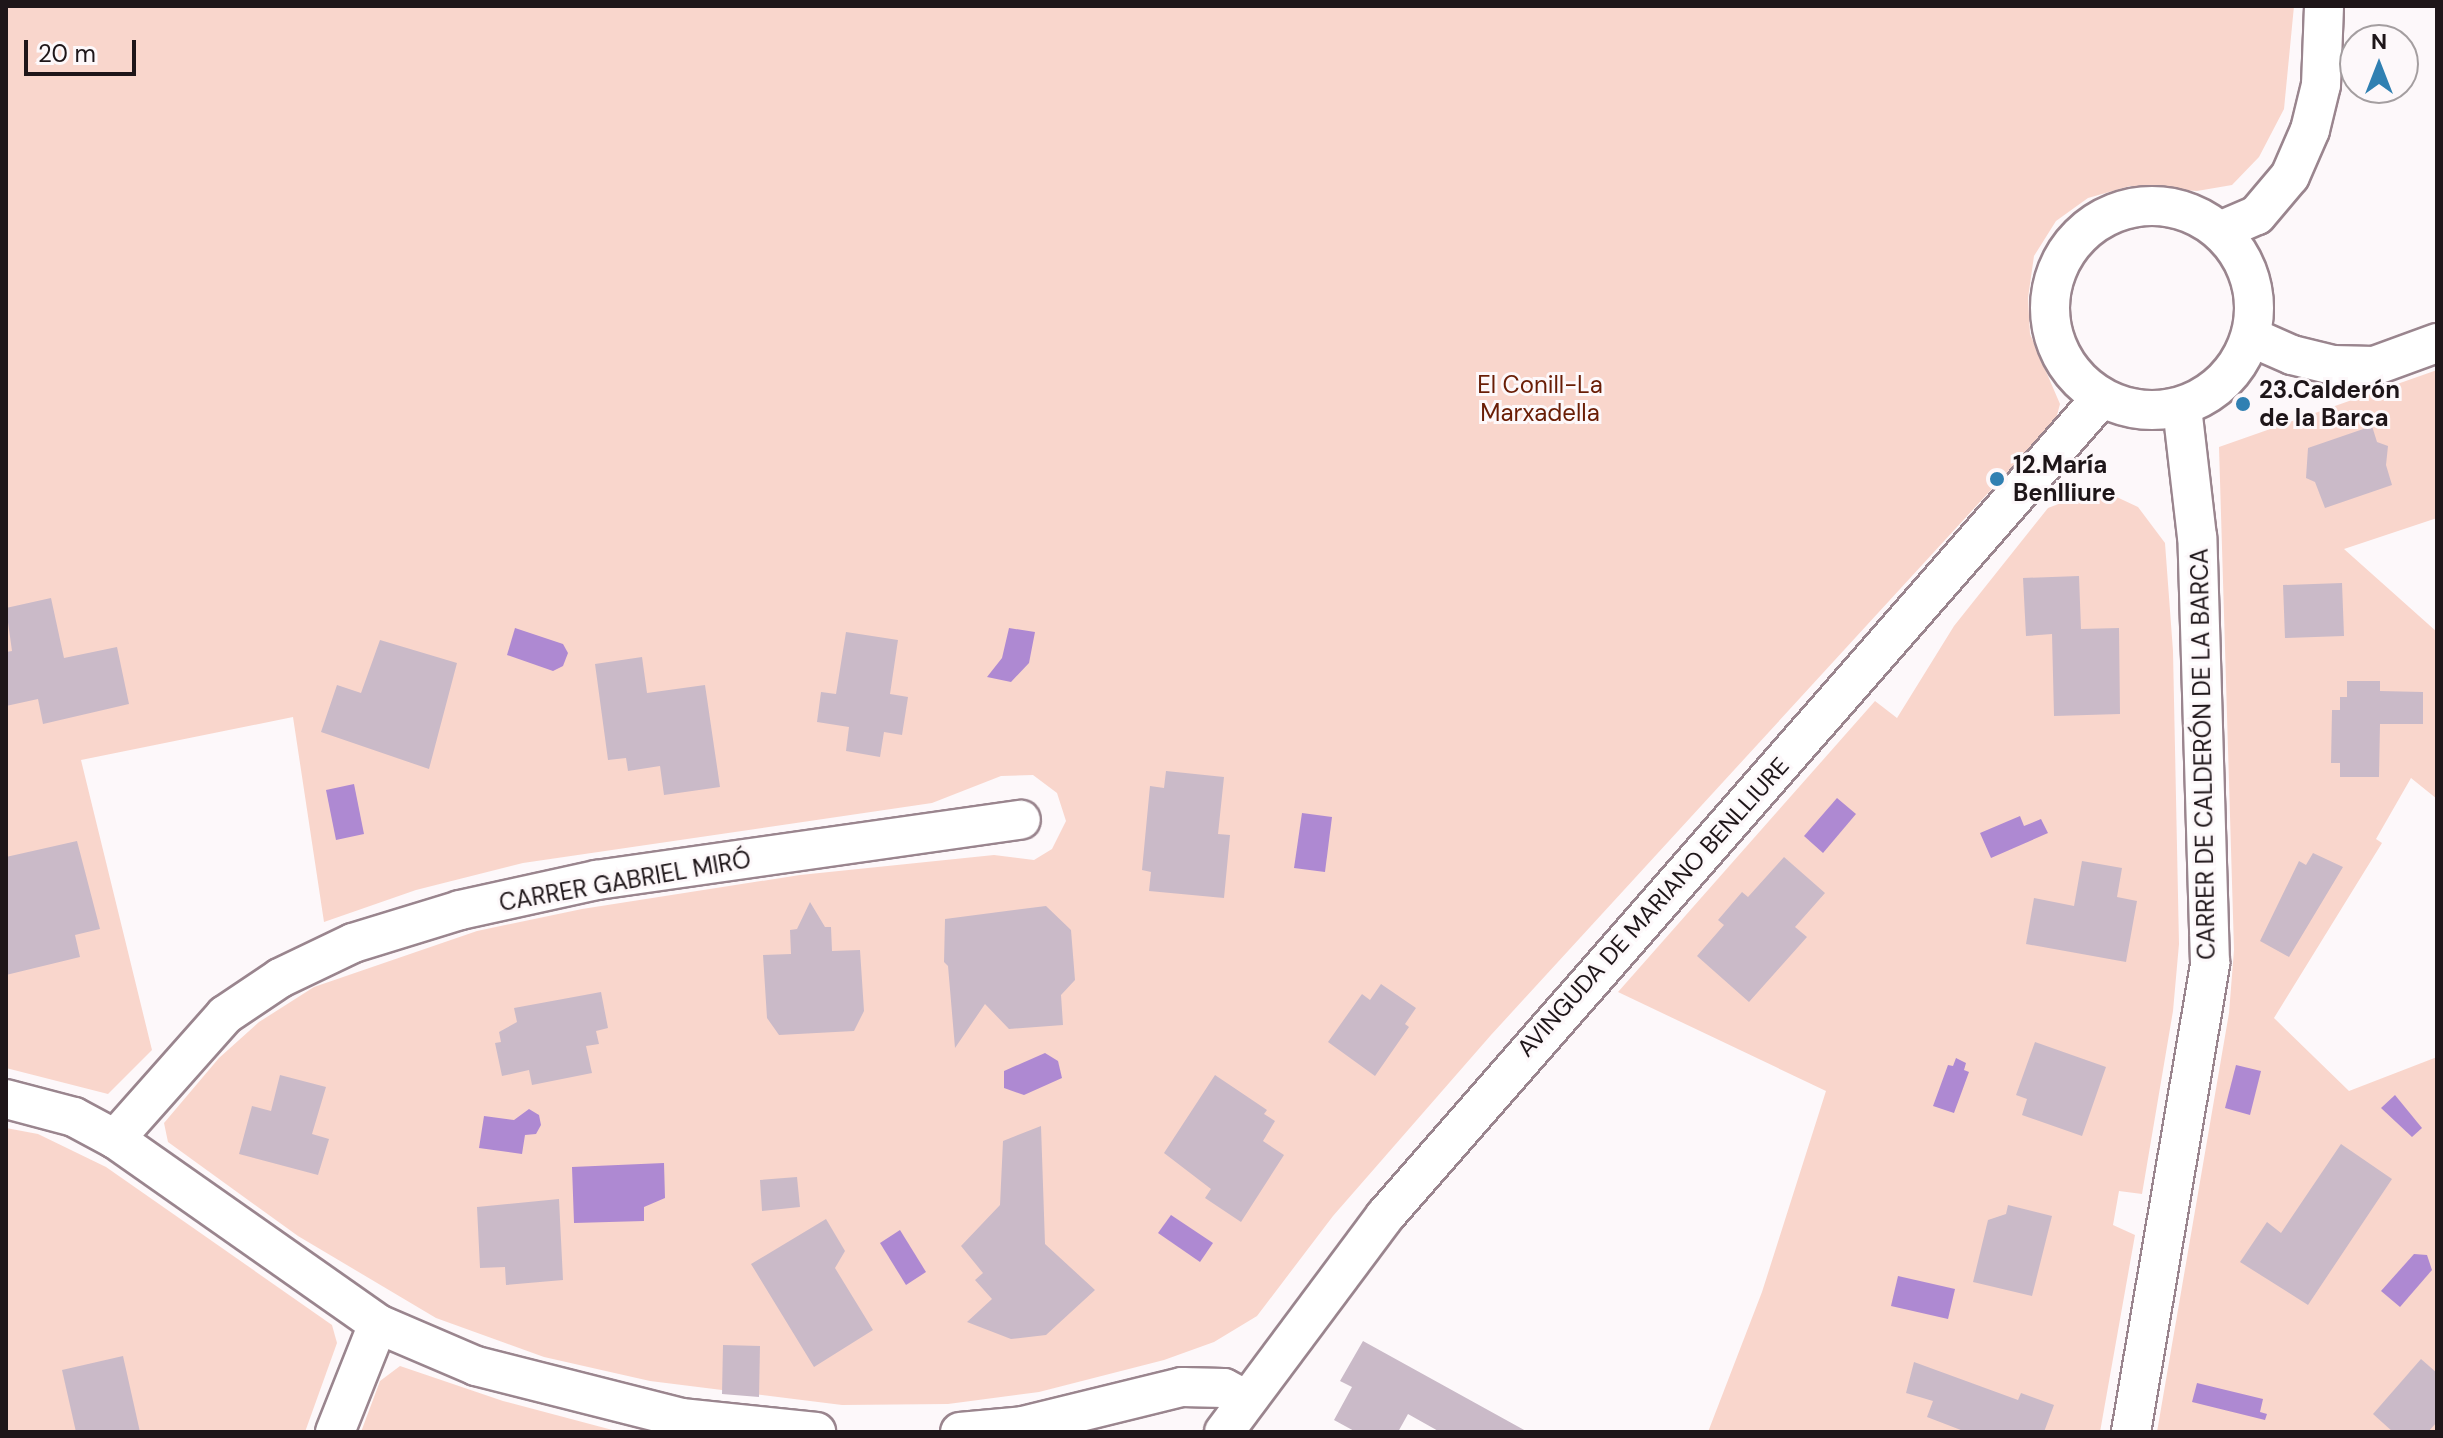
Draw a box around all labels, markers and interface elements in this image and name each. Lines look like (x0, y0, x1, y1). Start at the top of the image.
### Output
scale bar (28, 24, 140, 74)
north arrow (2339, 24, 2419, 104)
text: N (2371, 27, 2387, 56)
text: 20 m (38, 38, 96, 69)
park label: El Conill-La Marxadella (1477, 371, 1603, 427)
place label: 23.Calderón de la Barca (2259, 376, 2400, 432)
marker: 23.Calderón de la Barca (2234, 395, 2252, 413)
place label: 12.María Benlliure (2013, 451, 2116, 507)
marker: 12.María Benlliure (1988, 470, 2006, 488)
street label: CARRER DE CALDERÓN DE LA BARCA (2185, 548, 2221, 960)
street label: AVINGUDA DE MARIANO BENLLIURE (1511, 752, 1795, 1062)
street label: CARRER GABRIEL MIRÓ (497, 845, 753, 917)

